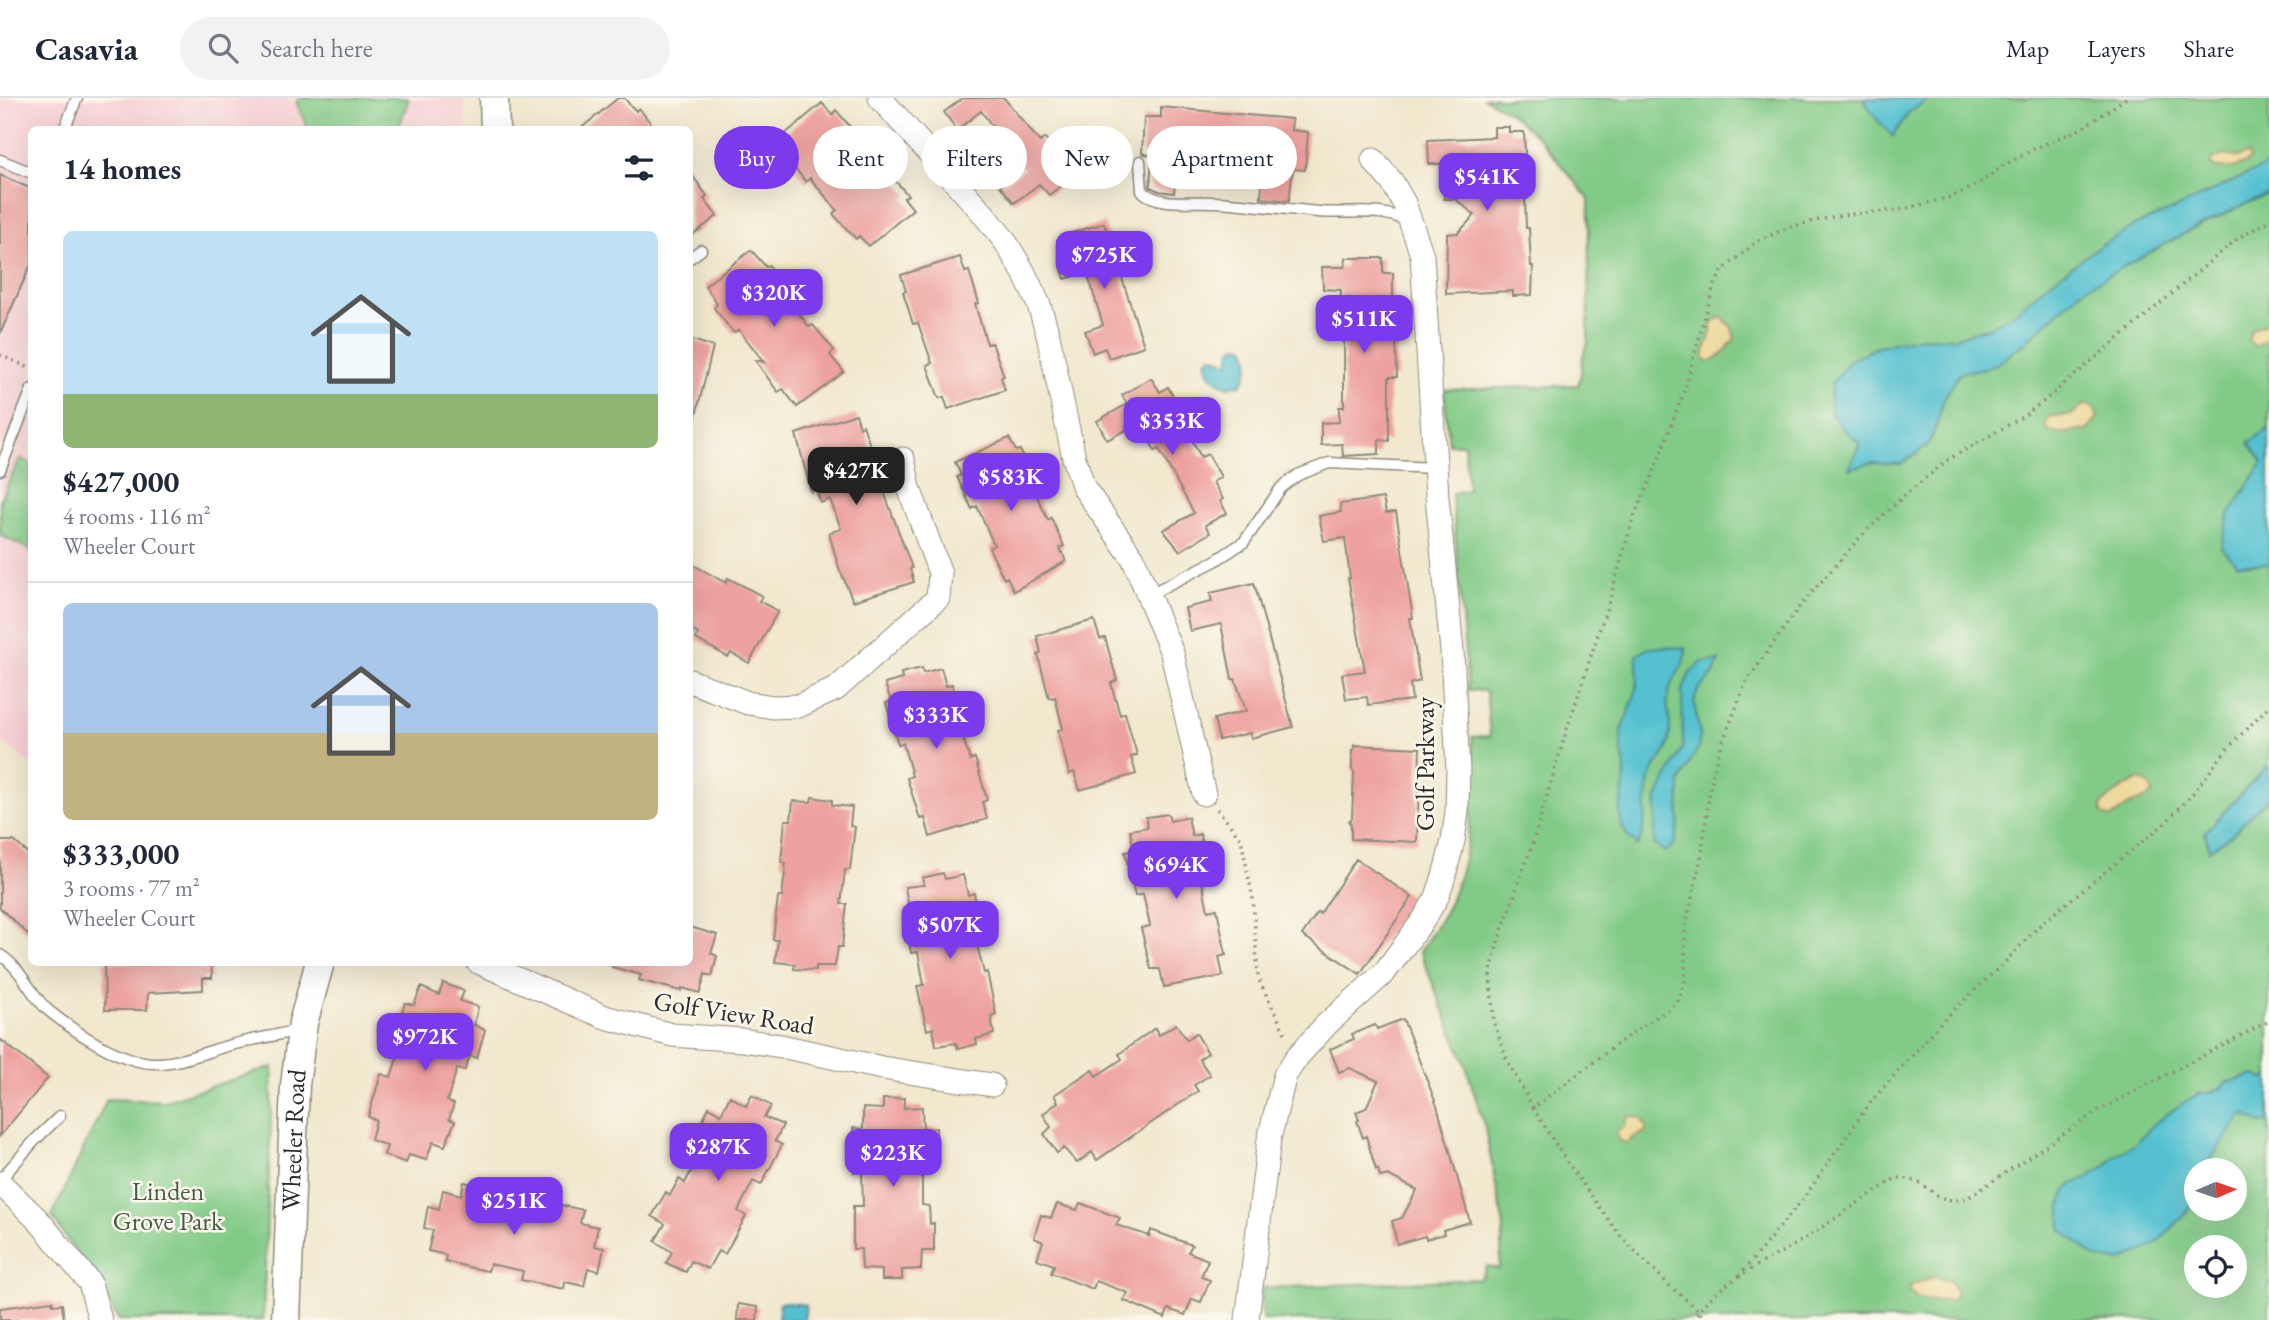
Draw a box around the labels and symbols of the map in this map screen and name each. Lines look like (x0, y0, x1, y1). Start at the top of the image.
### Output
pin: $541K (1438, 153, 1536, 213)
pin: $725K (1055, 232, 1153, 291)
pin: $320K (725, 270, 823, 329)
pin: $511K (1315, 296, 1413, 355)
pin: $353K (1123, 398, 1221, 457)
pin: $427K (807, 448, 905, 507)
pin: $583K (962, 454, 1060, 513)
pin: $333K (887, 692, 985, 751)
street label: Golf Parkway (1408, 696, 1442, 831)
pin: $694K (1127, 842, 1225, 901)
pin: $507K (901, 902, 999, 961)
street label: Golf View Road (651, 984, 818, 1043)
pin: $972K (376, 1014, 474, 1073)
street label: Wheeler Road (273, 1066, 314, 1212)
pin: $287K (669, 1124, 767, 1183)
pin: $223K (844, 1130, 942, 1189)
north arrow (2184, 1158, 2247, 1222)
park label: Linden Grove Park (113, 1174, 224, 1238)
pin: $251K (465, 1178, 563, 1237)

